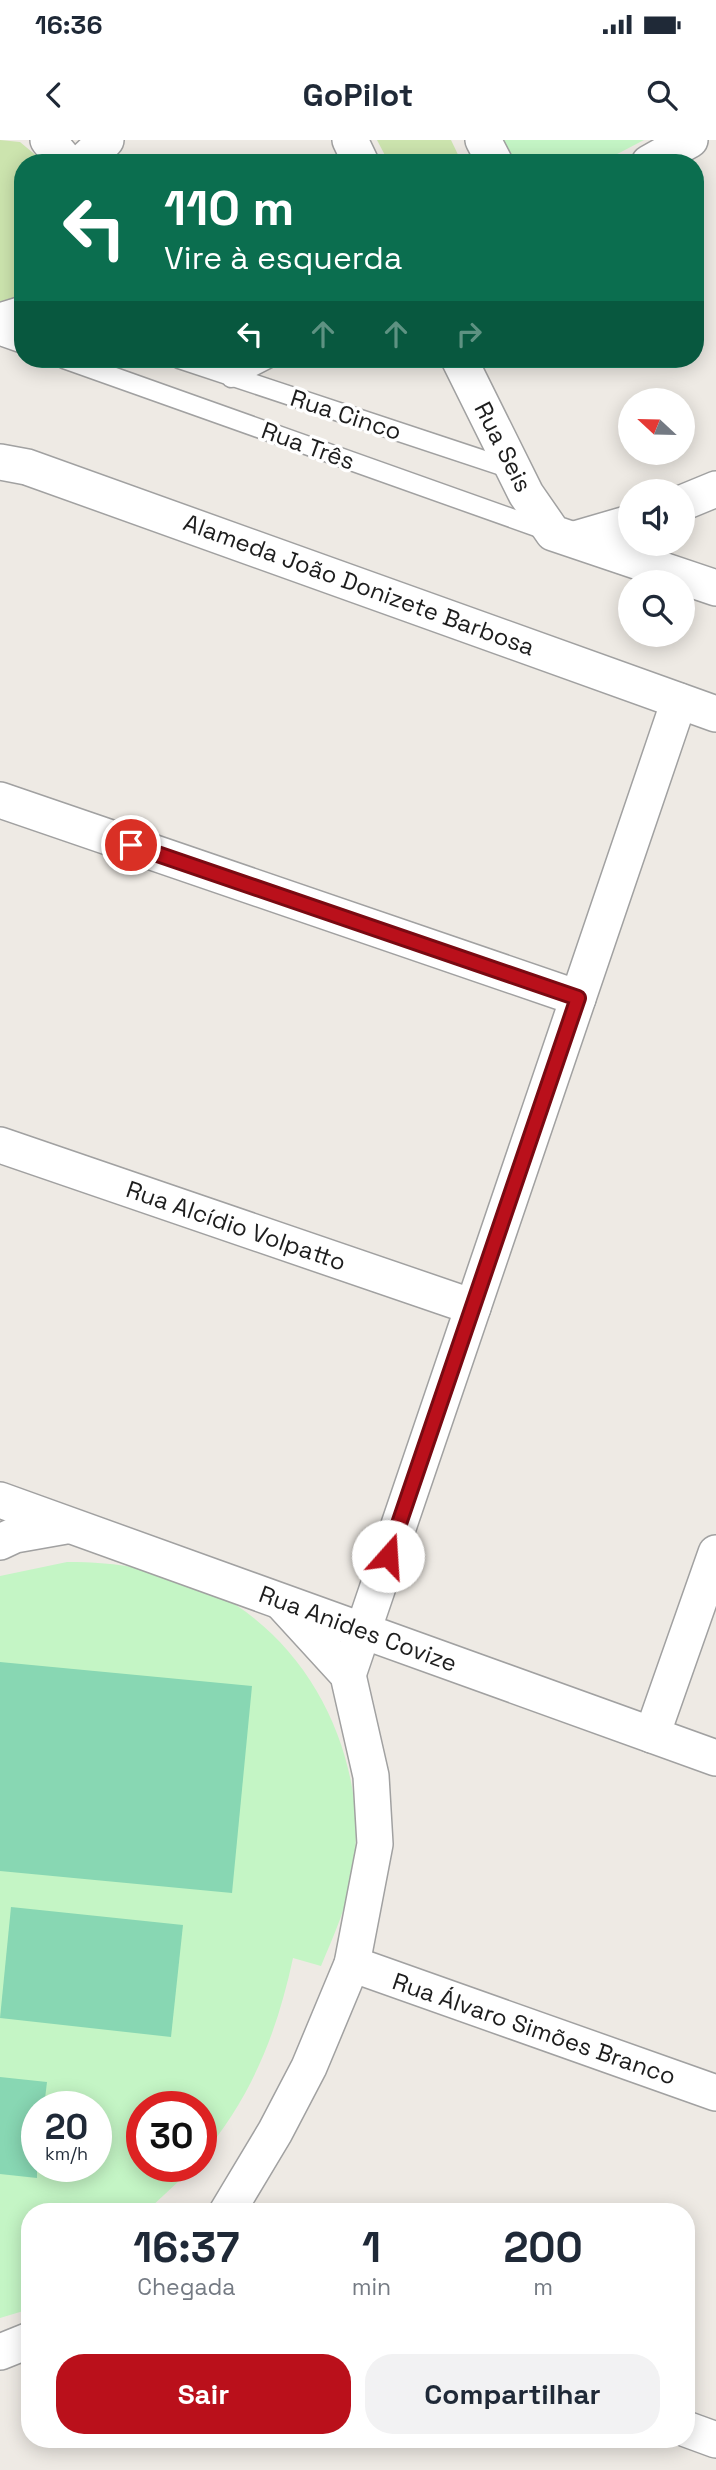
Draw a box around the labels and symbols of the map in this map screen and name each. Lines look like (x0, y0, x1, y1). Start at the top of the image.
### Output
street label: Rua Cinco (287, 382, 406, 447)
north arrow (618, 388, 695, 466)
street label: Rua Seis (468, 396, 539, 497)
street label: Rua Três (257, 414, 359, 477)
street label: Alameda João Donizete Barbosa (179, 506, 539, 663)
pin (101, 815, 161, 875)
street label: Rua Alcídio Volpatto (122, 1173, 350, 1278)
position arrow (351, 1519, 425, 1593)
street label: Rua Anides Covize (255, 1578, 461, 1679)
street label: Rua Álvaro Simões Branco (388, 1965, 680, 2092)
speed limit sign: 30 (126, 2091, 217, 2182)

